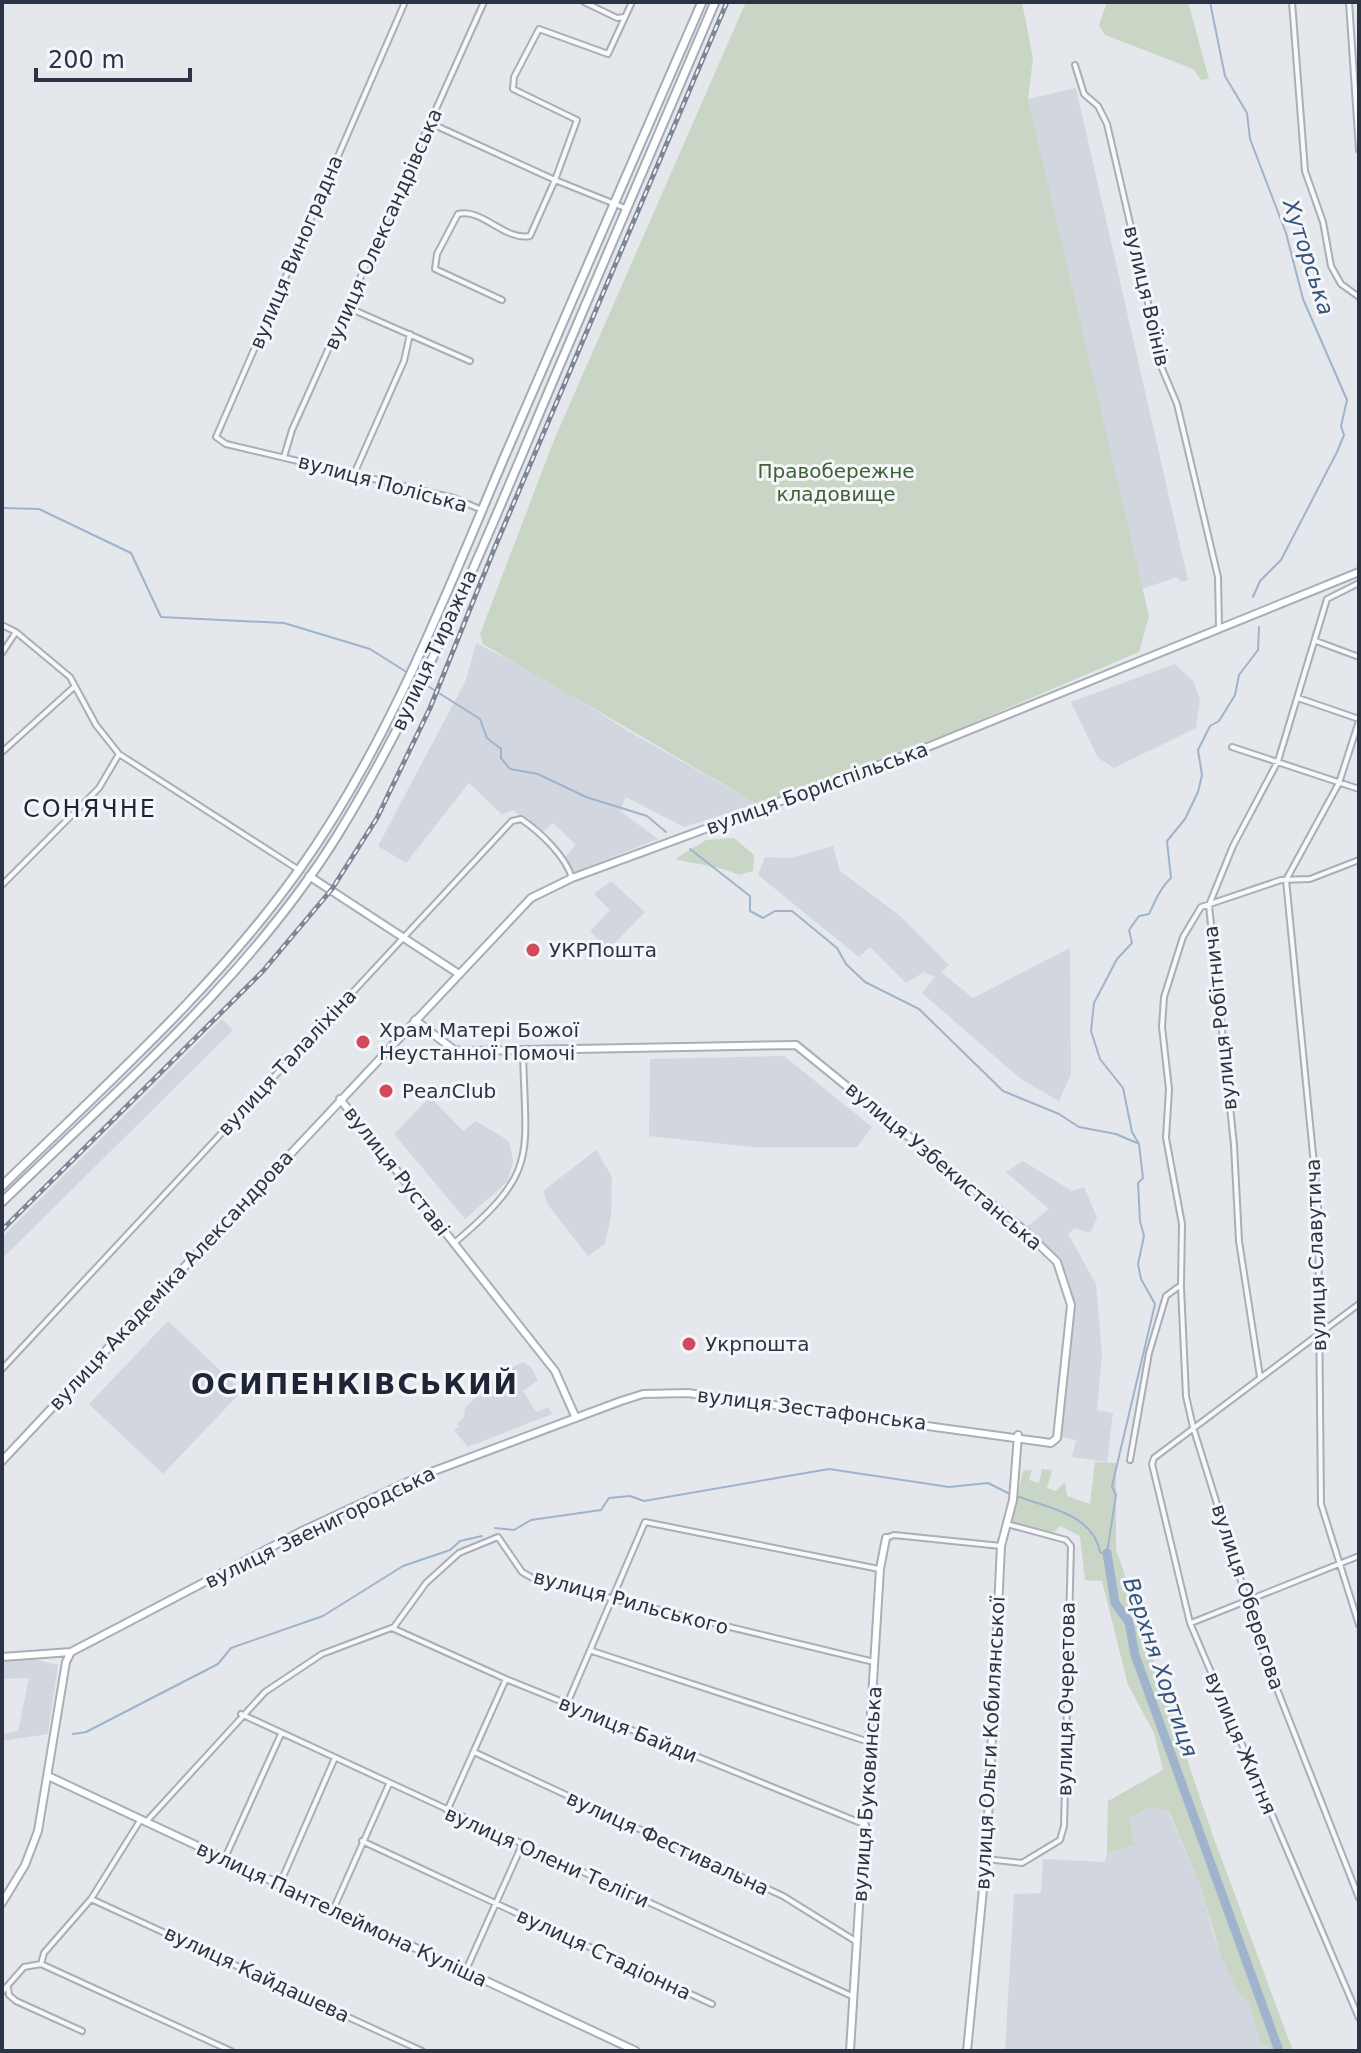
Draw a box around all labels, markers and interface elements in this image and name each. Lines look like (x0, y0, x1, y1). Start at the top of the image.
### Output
scale bar (36, 32, 190, 82)
text: 200 m (48, 46, 125, 74)
street label: вулиця Олександрівська (319, 105, 447, 353)
street label: вулиця Виноградна (244, 152, 348, 352)
water label: Хуторська (1278, 195, 1339, 318)
street label: вулиця Воїнів (1119, 223, 1175, 369)
street label: вулиця Поліська (296, 449, 470, 517)
park label: Правобережне кладовище (757, 459, 915, 506)
street label: вулиця Тиражна (386, 566, 482, 734)
street label: вулиця Бориспільська (703, 737, 931, 839)
district label: СОНЯЧНЕ (23, 795, 157, 823)
street label: вулиця Робітнича (1198, 925, 1242, 1111)
place label: УКРПошта (549, 938, 657, 962)
marker: УКРПошта (524, 941, 542, 959)
street label: вулиця Талаліхіна (213, 984, 361, 1140)
place label: Храм Матері Божої Неустанної Помочі (379, 1018, 579, 1065)
marker: Храм Матері Божої Неустанної Помочі (354, 1033, 372, 1051)
street label: вулиця Узбекистанська (841, 1077, 1047, 1255)
place label: РеалClub (402, 1079, 496, 1103)
marker: РеалClub (377, 1082, 395, 1100)
street label: вулиця Руставі (339, 1102, 455, 1240)
street label: вулиця Академіка Александрова (44, 1145, 298, 1415)
street label: вулиця Славутича (1301, 1158, 1331, 1352)
place label: Укрпошта (705, 1332, 809, 1356)
marker: Укрпошта (680, 1335, 698, 1353)
district label: ОСИПЕНКІВСЬКИЙ (191, 1367, 519, 1401)
street label: вулиця Зестафонська (696, 1383, 928, 1435)
street label: вулиця Звенигородська (201, 1461, 439, 1593)
street label: вулиця Оберегова (1207, 1501, 1289, 1693)
street label: вулиця Рильського (531, 1564, 731, 1640)
water label: Верхня Хортиця (1118, 1574, 1203, 1760)
street label: вулиця Ольги Кобилянської (970, 1595, 1010, 1890)
street label: вулиця Очеретова (1052, 1602, 1080, 1796)
street label: вулиця Житня (1200, 1668, 1282, 1818)
street label: вулиця Буковинська (847, 1685, 887, 1903)
street label: вулиця Байди (555, 1690, 701, 1768)
street label: вулиця Фестивальна (563, 1786, 773, 1900)
street label: вулиця Олени Теліги (441, 1801, 653, 1913)
street label: вулиця Пантелеймона Куліша (193, 1836, 491, 1992)
street label: вулиця Стадіонна (513, 1903, 695, 2005)
street label: вулиця Кайдашева (161, 1921, 353, 2027)

